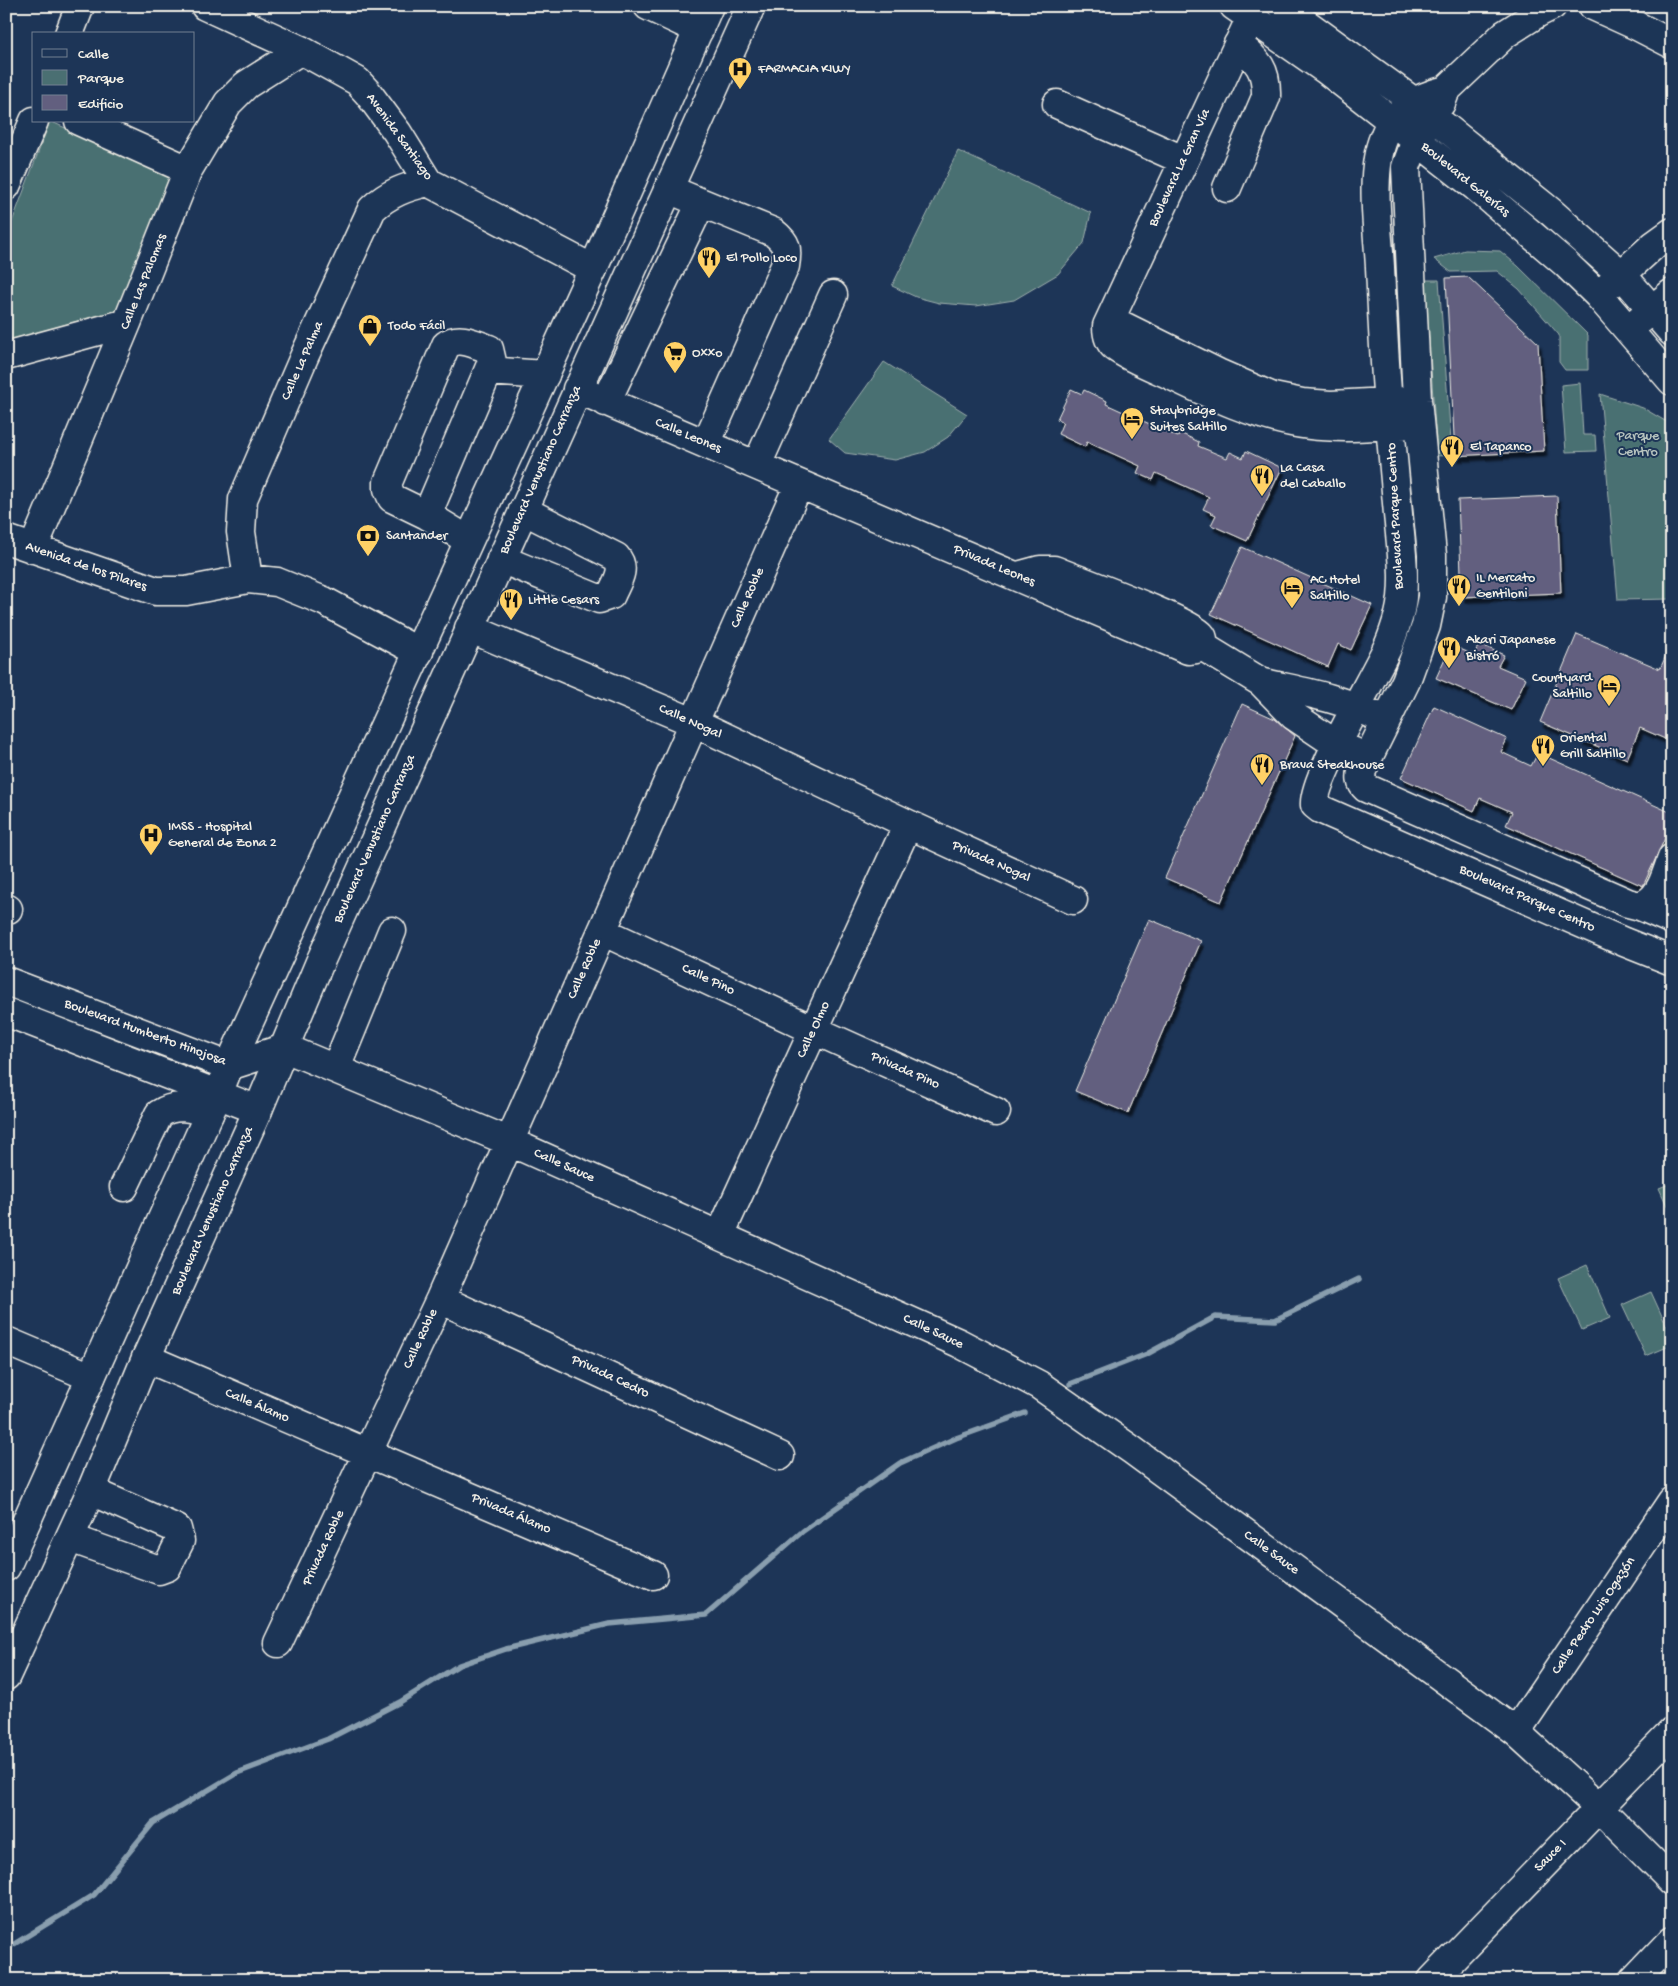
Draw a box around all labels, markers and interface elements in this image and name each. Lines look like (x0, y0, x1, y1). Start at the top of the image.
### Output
legend (32, 32, 195, 122)
text: Calle (78, 46, 109, 64)
hospital icon: FARMACIA KIWY (727, 56, 753, 90)
place label: FARMACIA KIWY (757, 61, 851, 78)
text: Parque (77, 70, 124, 88)
street label: Avenida Santiago (362, 90, 436, 184)
text: Edificio (78, 96, 124, 114)
street label: Boulevard La Gran Vía (1145, 105, 1215, 231)
street label: Boulevard Galerías (1416, 138, 1514, 222)
street label: Calle Las Palomas (117, 231, 171, 333)
restaurant icon: El Pollo Loco (696, 245, 722, 279)
place label: El Pollo Loco (726, 250, 797, 267)
shop icon: Todo Fácil (357, 313, 383, 347)
street label: Calle La Palma (278, 318, 328, 403)
place label: Todo Fácil (387, 318, 445, 335)
supermarket icon: Oxxo (662, 340, 688, 374)
place label: Oxxo (692, 345, 722, 362)
street label: Boulevard Venustiano Carranza (496, 382, 586, 558)
place label: Staybridge Suites Saltillo (1150, 403, 1227, 436)
hotel icon: Staybridge Suites Saltillo (1119, 406, 1145, 440)
street label: Calle Leones (652, 414, 725, 458)
park label: Parque Centro (1616, 428, 1660, 461)
restaurant icon: El Tapanco (1439, 434, 1465, 468)
place label: El Tapanco (1470, 439, 1532, 456)
street label: Boulevard Parque Centro (1384, 442, 1408, 591)
place label: La Casa del Caballo (1280, 460, 1346, 493)
restaurant icon: La Casa del Caballo (1249, 463, 1275, 497)
bank icon: Santander (355, 523, 381, 557)
place label: Santander (386, 528, 448, 545)
street label: Avenida de los Pilares (23, 538, 150, 596)
street label: Privada Leones (949, 541, 1038, 591)
street label: Calle Roble (727, 564, 769, 631)
place label: IL Mercato Gentiloni (1476, 570, 1535, 603)
place label: AC Hotel Saltillo (1310, 572, 1360, 605)
restaurant icon: IL Mercato Gentiloni (1446, 573, 1472, 607)
hotel icon: AC Hotel Saltillo (1279, 575, 1305, 609)
restaurant icon: Little Cesars (498, 587, 524, 621)
place label: Little Cesars (528, 592, 600, 609)
place label: Akari Japanese Bistró (1465, 632, 1556, 665)
restaurant icon: Akari Japanese Bistró (1436, 635, 1462, 669)
place label: Courtyard Saltillo (1532, 670, 1594, 703)
hotel icon: Courtyard Saltillo (1596, 673, 1622, 707)
street label: Calle Nogal (656, 701, 724, 743)
place label: Oriental Grill Saltillo (1560, 730, 1626, 763)
restaurant icon: Oriental Grill Saltillo (1530, 733, 1556, 767)
street label: Boulevard Venustiano Carranza (330, 751, 420, 927)
restaurant icon: Brava Steakhouse (1249, 752, 1275, 786)
place label: Brava Steakhouse (1279, 757, 1385, 774)
place label: IMSS - Hospital General de Zona 2 (168, 819, 277, 852)
hospital icon: IMSS - Hospital General de Zona 2 (138, 822, 164, 856)
street label: Privada Nogal (948, 837, 1033, 887)
street label: Boulevard Parque Centro (1455, 861, 1598, 937)
street label: Calle Roble (564, 935, 606, 1002)
street label: Calle Pino (679, 960, 737, 1000)
street label: Boulevard Humberto Hinojosa (61, 995, 230, 1071)
street label: Calle Olmo (793, 999, 835, 1061)
street label: Privada Pino (867, 1048, 942, 1094)
street label: Boulevard Venustiano Carranza (168, 1123, 258, 1299)
street label: Calle Sauce (531, 1145, 598, 1187)
street label: Calle Roble (400, 1306, 443, 1372)
street label: Calle Sauce (900, 1311, 967, 1354)
street label: Privada Cedro (567, 1351, 652, 1402)
street label: Calle Álamo (222, 1385, 292, 1427)
street label: Privada Álamo (468, 1489, 554, 1538)
street label: Privada Roble (299, 1507, 349, 1589)
street label: Calle Sauce (1240, 1527, 1303, 1579)
street label: Calle Pedro Luis Ogazón (1548, 1554, 1640, 1678)
street label: Sauce I (1531, 1836, 1571, 1876)

